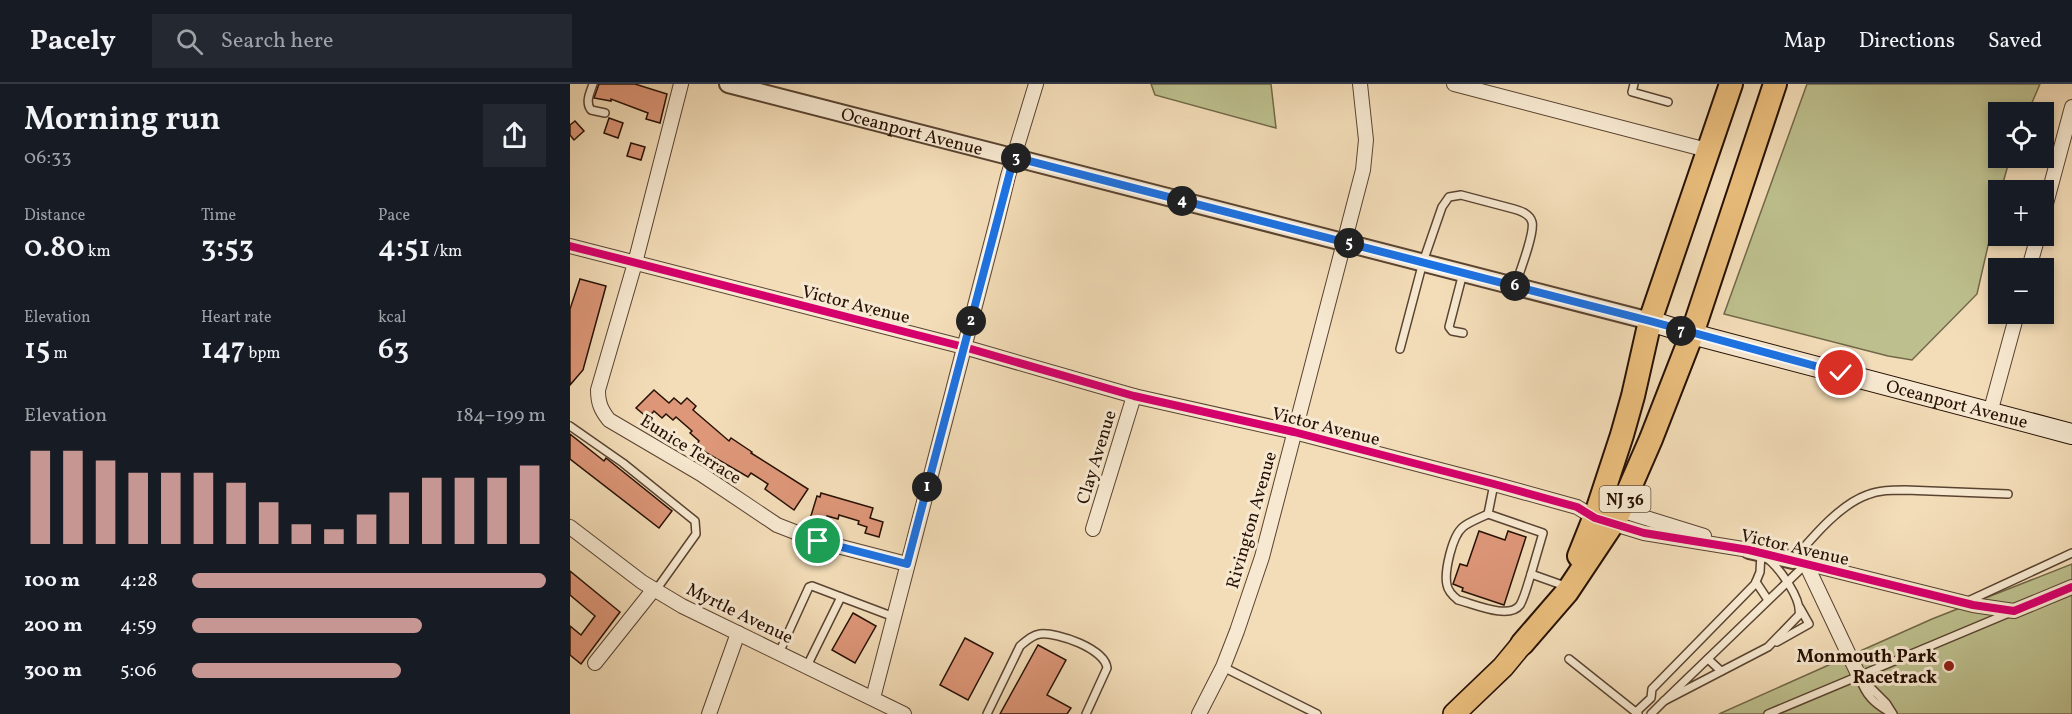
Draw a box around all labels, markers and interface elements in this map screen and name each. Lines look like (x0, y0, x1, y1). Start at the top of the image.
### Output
search box (152, 14, 572, 68)
text: Pacely (30, 22, 116, 61)
icon: search (173, 25, 206, 58)
text: Search here (221, 26, 334, 57)
text: Map (1784, 27, 1826, 56)
text: Directions (1859, 27, 1955, 56)
text: Saved (1988, 27, 2042, 56)
text: Morning run (24, 98, 221, 144)
street label: Oceanport Avenue (838, 102, 985, 163)
map controls (1988, 102, 2054, 324)
button: locate (1988, 102, 2054, 168)
button: share (483, 104, 546, 167)
pin: 3 (1001, 143, 1031, 173)
text: 06:33 (24, 144, 72, 172)
text: 3 (1012, 147, 1020, 169)
button: + (1988, 180, 2054, 246)
pin: 4 (1167, 186, 1197, 216)
text: 4 (1177, 190, 1187, 212)
text: Distance (24, 205, 85, 227)
text: Time (201, 205, 236, 227)
text: Pace (378, 205, 410, 227)
text: 0.80 (24, 227, 84, 269)
text: 3:53 (201, 227, 254, 269)
text: 4:51 (378, 227, 430, 269)
pin: 5 (1334, 228, 1364, 258)
text: 5 (1345, 232, 1353, 254)
text: km (84, 241, 111, 263)
text: /km (430, 241, 462, 263)
button: − (1988, 258, 2054, 324)
pin: 6 (1500, 271, 1530, 301)
text: 6 (1511, 275, 1519, 297)
street label: Victor Avenue (799, 280, 912, 331)
pin: 2 (956, 306, 986, 336)
text: Elevation (24, 307, 91, 329)
text: Heart rate (201, 307, 272, 329)
text: kcal (378, 307, 406, 329)
text: 2 (967, 310, 975, 332)
pin: 7 (1666, 316, 1696, 346)
text: 7 (1677, 320, 1685, 342)
text: 15 (24, 329, 50, 371)
text: 147 (201, 329, 245, 371)
text: 63 (378, 329, 409, 371)
text: m (50, 343, 68, 365)
text: bpm (245, 343, 281, 365)
pin (1815, 347, 1866, 398)
icon: check (1824, 356, 1857, 389)
street label: Oceanport Avenue (1883, 375, 2030, 436)
text: Elevation (24, 402, 107, 430)
text: 184–199 m (456, 402, 546, 430)
street label: Victor Avenue (1269, 402, 1382, 453)
street label: Clay Avenue (1071, 407, 1124, 508)
street label: Eunice Terrace (635, 409, 746, 491)
street label: Rivington Avenue (1221, 449, 1284, 592)
pin: 1 (912, 472, 942, 502)
text: 1 (924, 476, 930, 498)
road number: NJ 36 (1600, 486, 1650, 512)
pin (792, 515, 843, 566)
icon: arrive (801, 524, 834, 557)
street label: Victor Avenue (1738, 524, 1851, 573)
text: 100 m (24, 567, 80, 595)
text: 4:28 (120, 567, 158, 595)
street label: Myrtle Avenue (682, 578, 797, 651)
text: 200 m (24, 612, 82, 640)
text: 4:59 (120, 612, 156, 640)
place label: Monmouth Park Racetrack (1797, 645, 1937, 691)
text: 300 m (24, 657, 82, 685)
text: 5:06 (120, 657, 157, 685)
marker: Monmouth Park Racetrack (1942, 659, 1956, 673)

